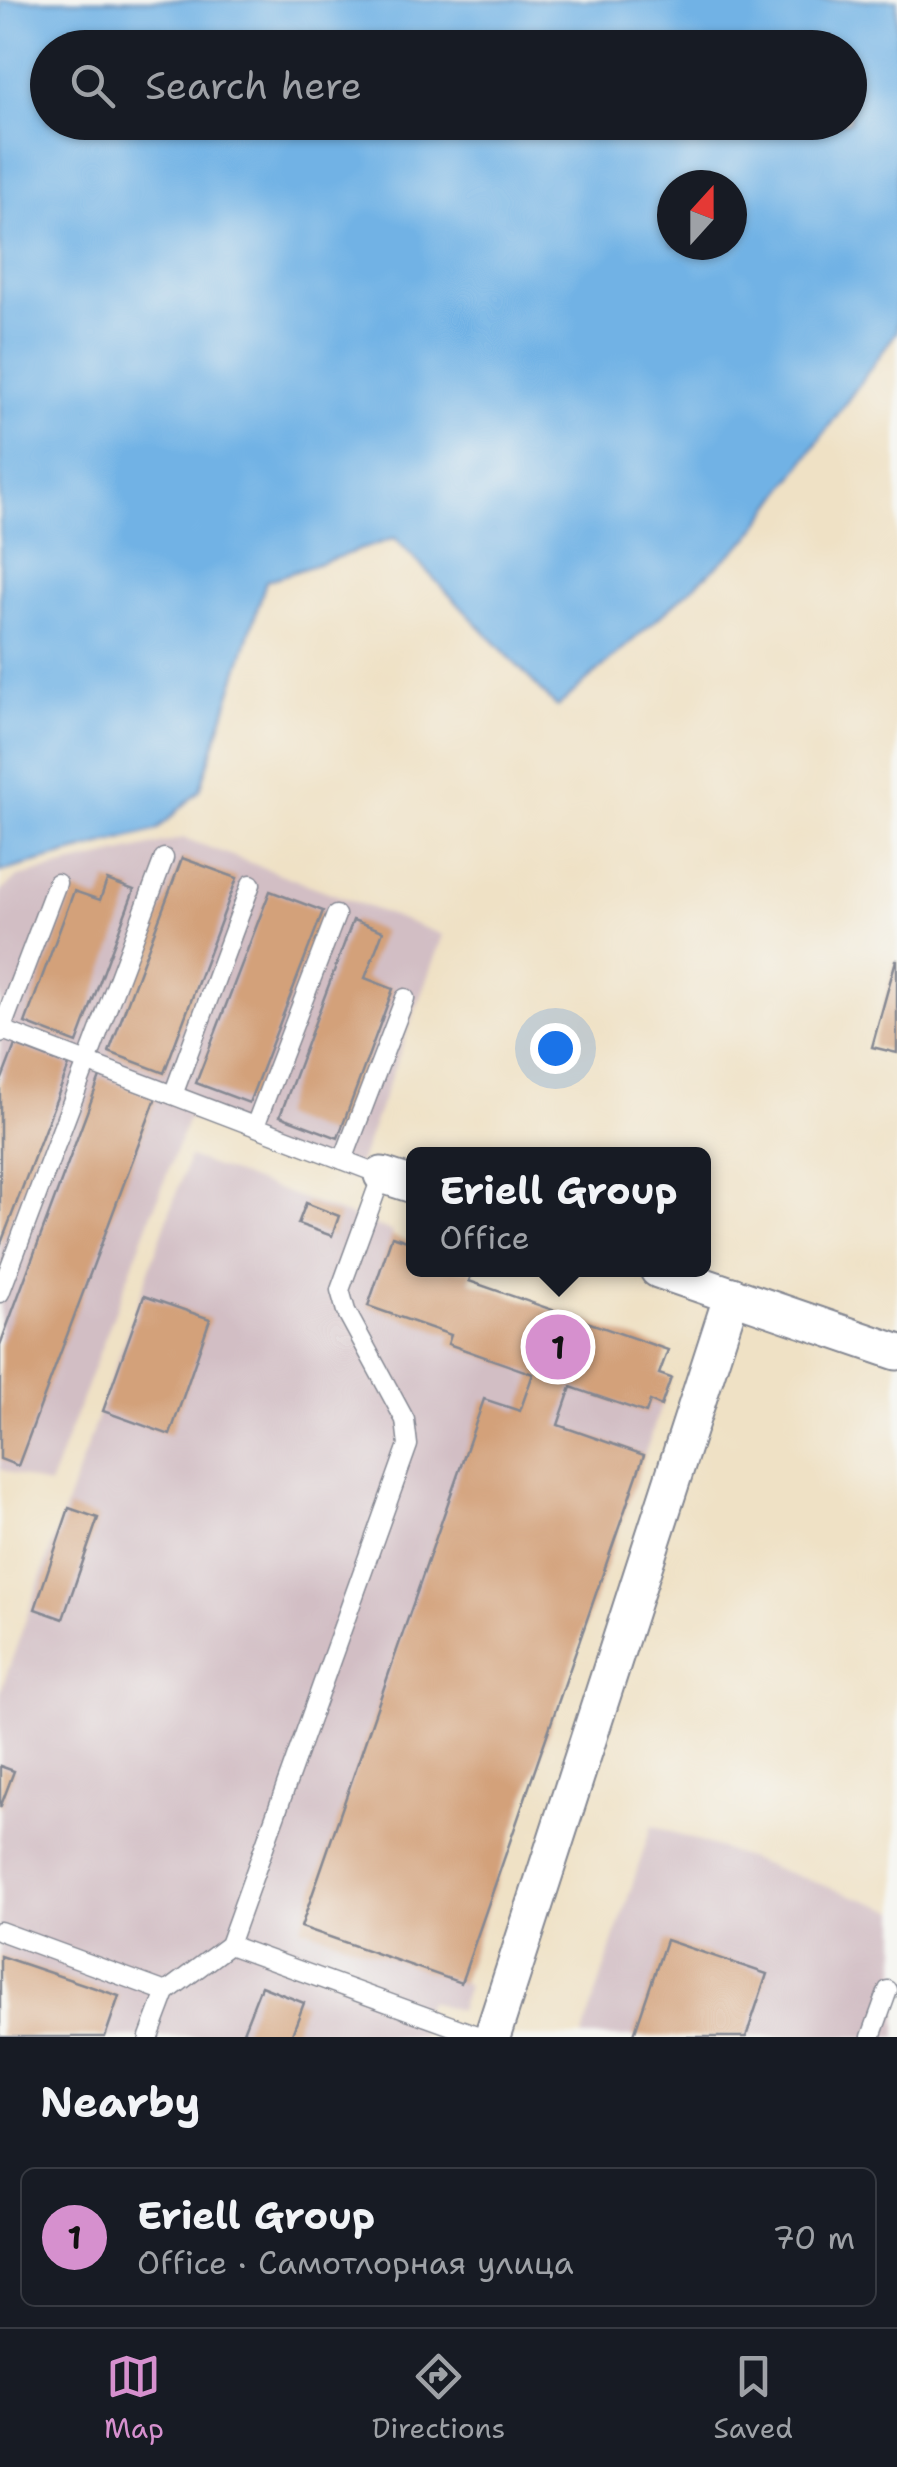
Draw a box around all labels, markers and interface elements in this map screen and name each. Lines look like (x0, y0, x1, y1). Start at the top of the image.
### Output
search box (30, 30, 867, 140)
icon: search (65, 58, 120, 113)
text: Search here (145, 60, 362, 111)
north arrow (657, 170, 747, 260)
your location (530, 1023, 581, 1074)
popup (406, 1147, 711, 1277)
text: Eriell Group (439, 1165, 678, 1216)
text: Office (439, 1216, 530, 1259)
pin: 1 (526, 1310, 590, 1384)
text: Nearby (40, 2074, 200, 2130)
text: Eriell Group (137, 2190, 375, 2241)
text: 1 (67, 2216, 82, 2259)
text: 70 m (772, 2216, 855, 2259)
text: Office · Самотлорная улица (137, 2241, 574, 2284)
tab: Map (104, 2349, 164, 2447)
tab: Directions (372, 2349, 505, 2447)
tab: Saved (713, 2349, 793, 2447)

